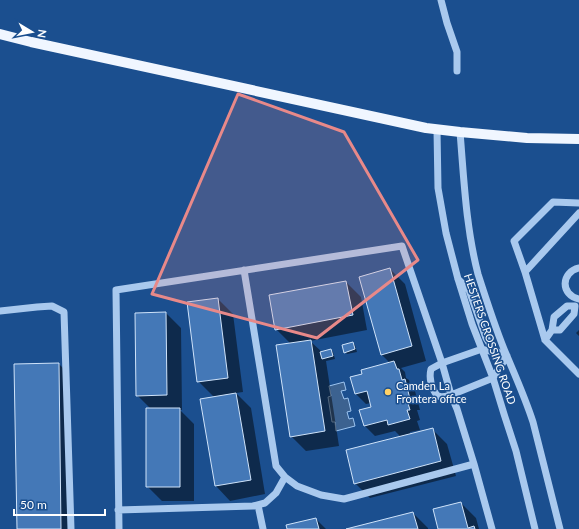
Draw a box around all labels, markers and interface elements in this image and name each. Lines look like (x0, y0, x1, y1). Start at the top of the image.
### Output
north arrow (12, 12, 52, 52)
text: N (35, 29, 49, 39)
street label: HESTERS CROSSING ROAD (462, 272, 519, 406)
place label: Camden La Frontera office (396, 379, 467, 405)
marker: Camden La Frontera office (383, 387, 393, 397)
scale bar (14, 491, 105, 517)
text: 50 m (20, 497, 47, 512)

